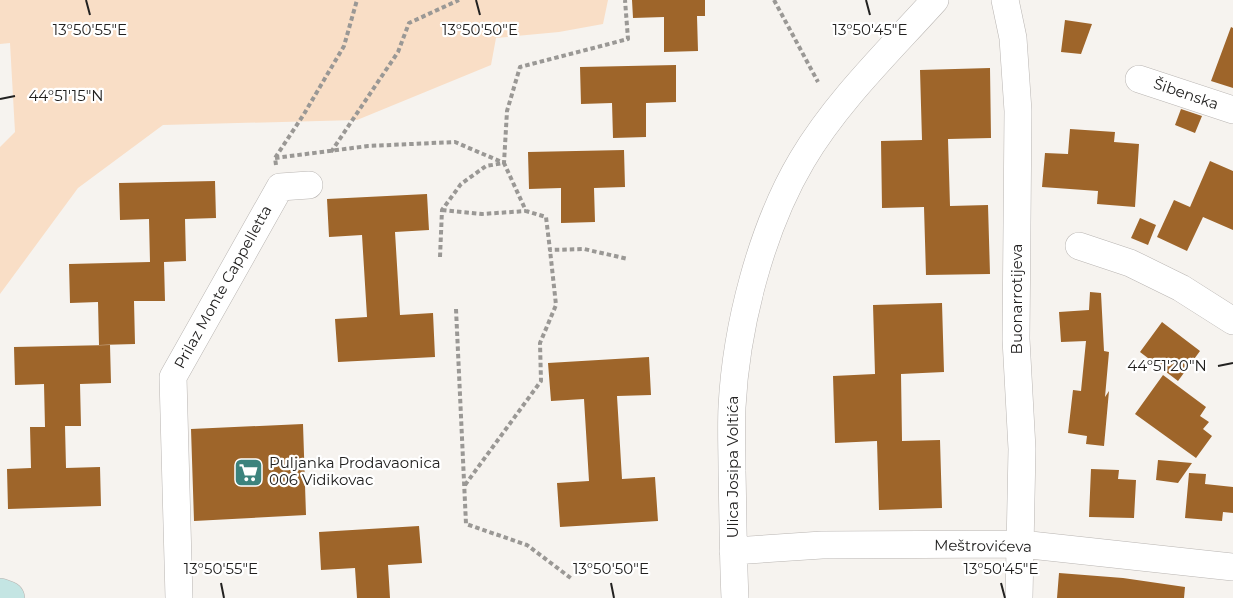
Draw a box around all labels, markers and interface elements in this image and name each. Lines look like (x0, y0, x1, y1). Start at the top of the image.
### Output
text: 13°50'55"E (53, 20, 127, 39)
text: 13°50'50"E (442, 20, 518, 39)
text: 13°50'45"E (832, 20, 908, 39)
street label: Šibenska (1151, 74, 1221, 114)
text: 44°51'15"N (28, 86, 104, 105)
street label: Prilaz Monte Cappelletta (170, 202, 275, 372)
street label: Buonarrotijeva (1007, 244, 1026, 354)
text: 44°51'20"N (1127, 356, 1207, 375)
street label: Ulica Josipa Voltića (723, 396, 742, 538)
place label: Puljanka Prodavaonica 006 Vidikovac (269, 453, 441, 489)
supermarket icon: Puljanka Prodavaonica 006 Vidikovac (232, 456, 264, 488)
street label: Meštrovićeva (934, 535, 1032, 556)
text: 13°50'55"E (184, 559, 258, 578)
text: 13°50'50"E (573, 559, 649, 578)
text: 13°50'45"E (963, 559, 1039, 578)

